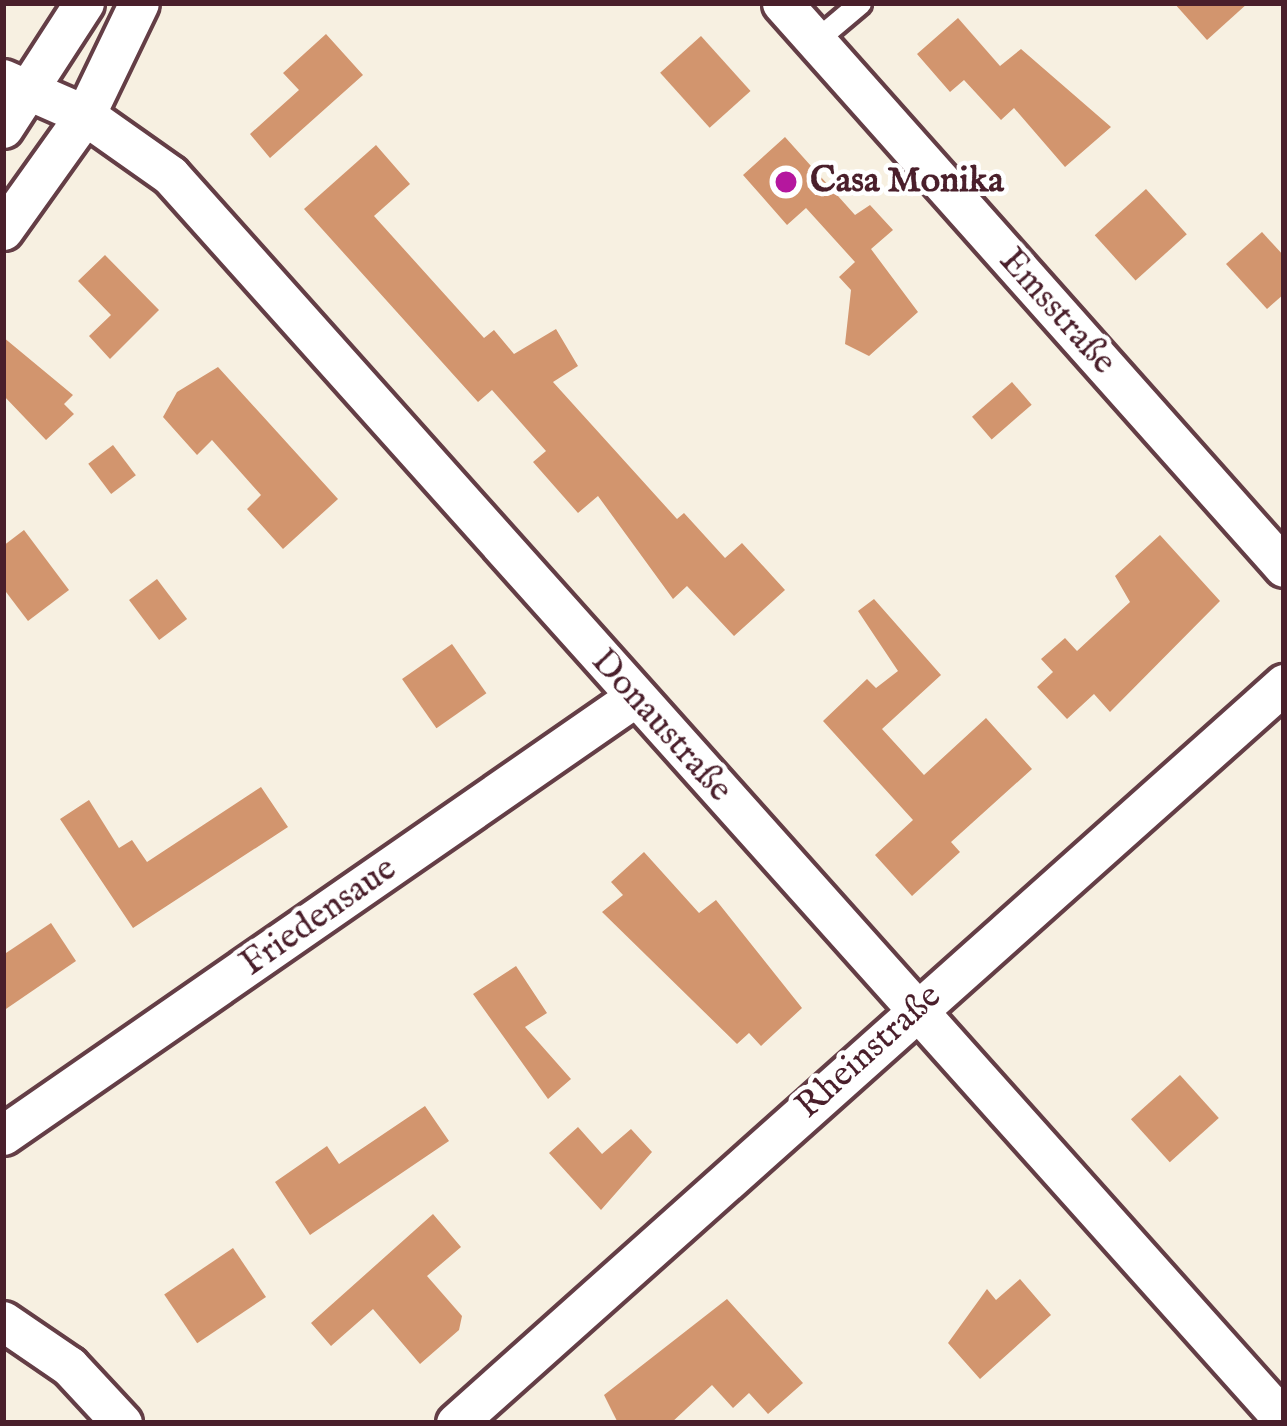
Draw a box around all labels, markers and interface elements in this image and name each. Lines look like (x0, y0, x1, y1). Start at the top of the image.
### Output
place label: Casa Monika (810, 160, 1004, 204)
marker: Casa Monika (773, 169, 799, 195)
street label: Emsstraße (989, 240, 1125, 384)
street label: Donaustraße (581, 641, 741, 811)
street label: Friedensaue (233, 848, 405, 986)
street label: Rheinstraße (787, 976, 951, 1128)

